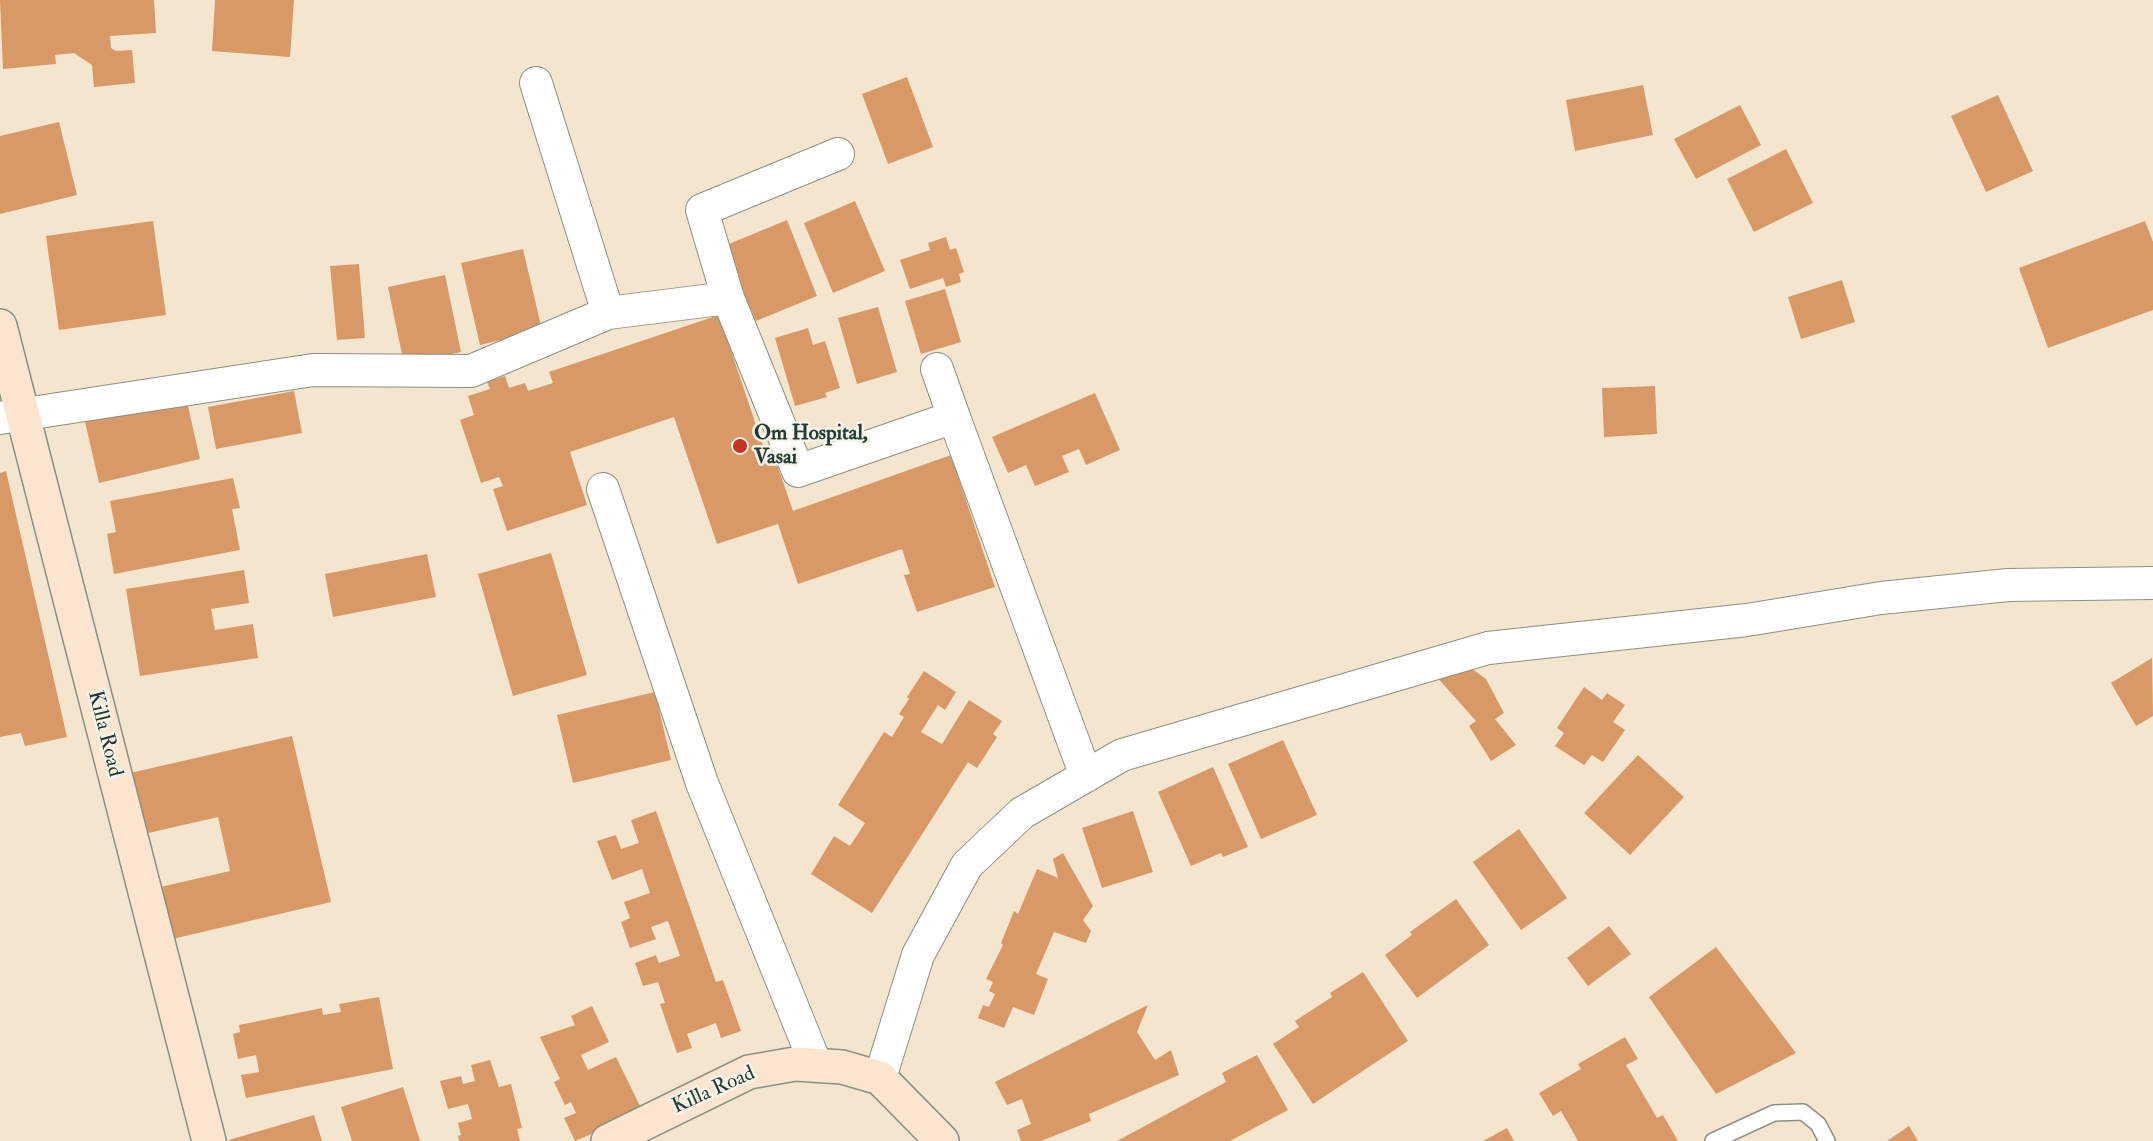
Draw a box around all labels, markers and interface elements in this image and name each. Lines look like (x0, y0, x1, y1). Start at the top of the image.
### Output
place label: Om Hospital, Vasai (754, 421, 868, 471)
marker: Om Hospital, Vasai (731, 437, 749, 455)
street label: Killa Road (81, 688, 127, 780)
street label: Killa Road (669, 1062, 759, 1120)

